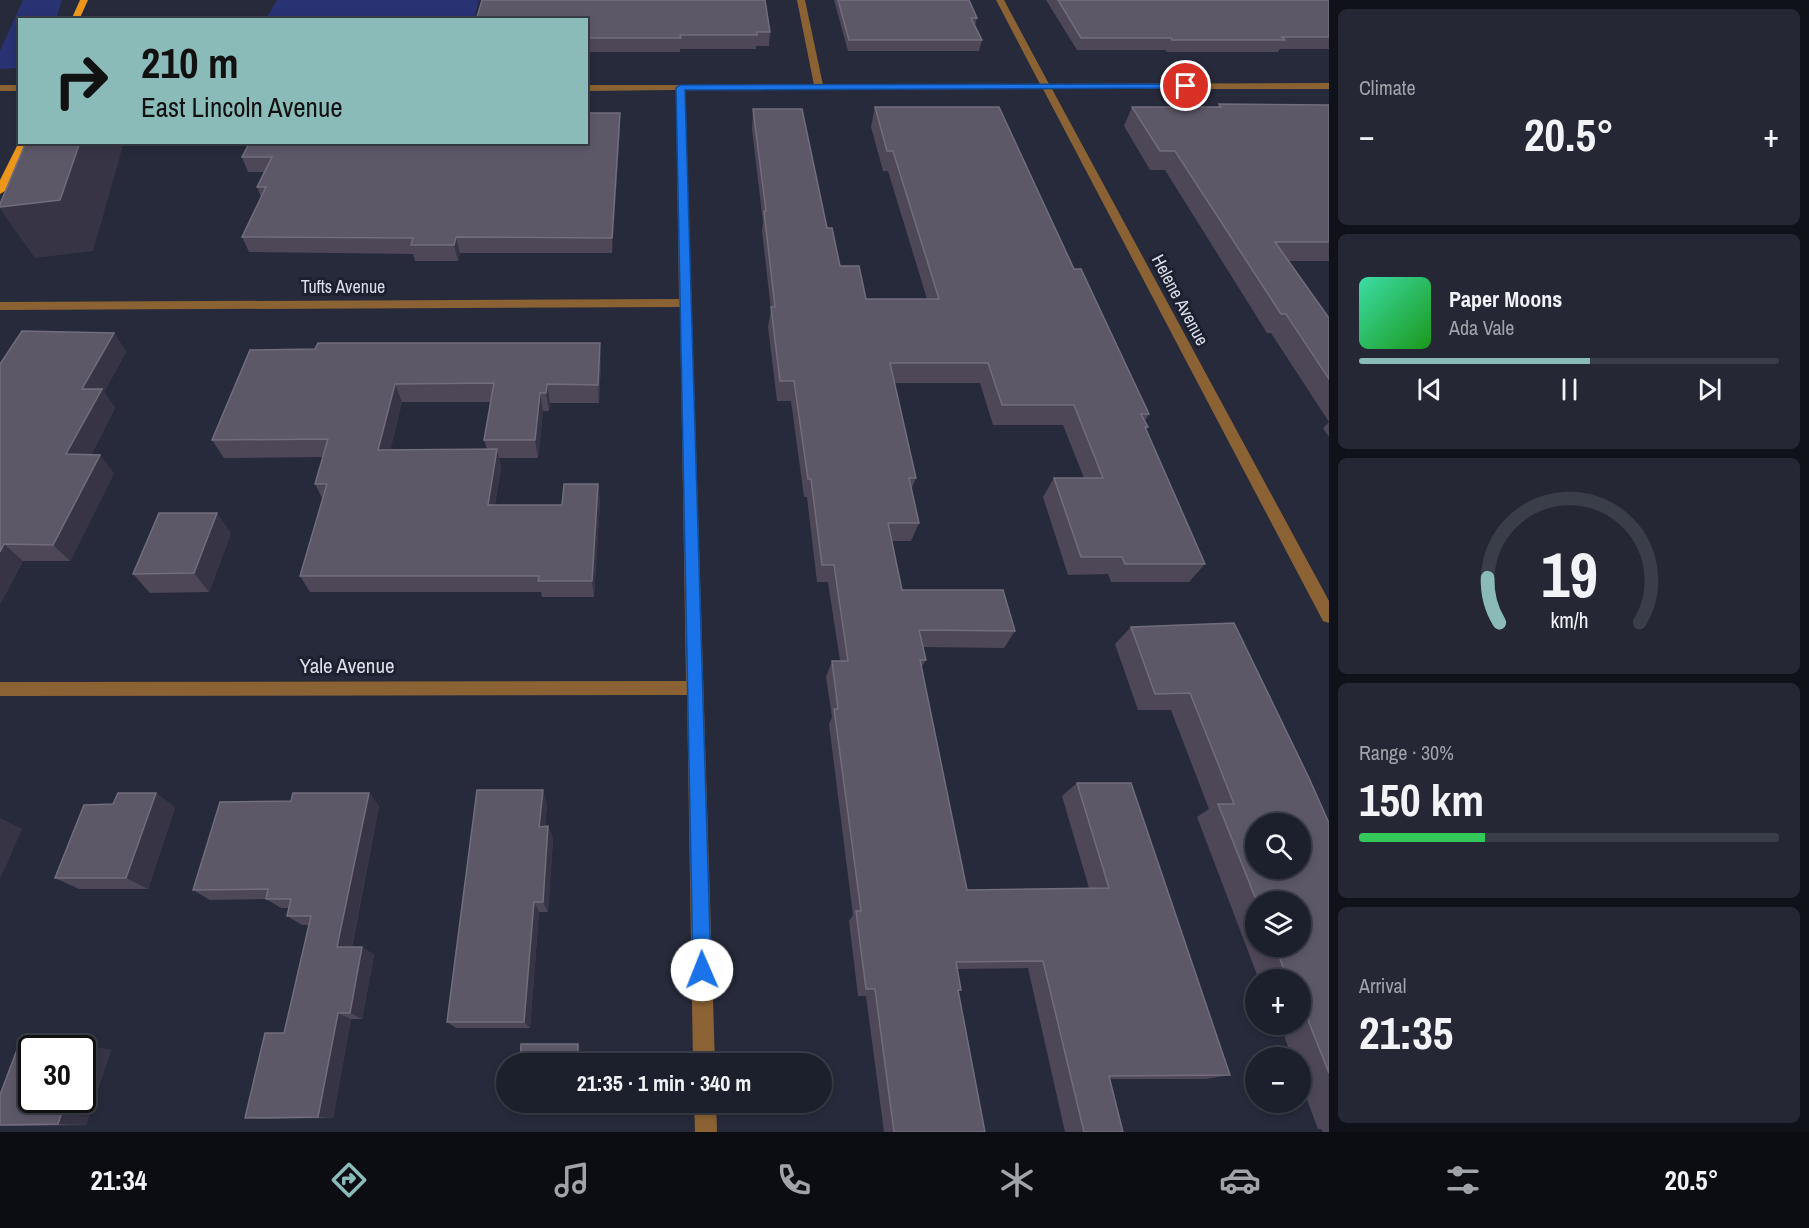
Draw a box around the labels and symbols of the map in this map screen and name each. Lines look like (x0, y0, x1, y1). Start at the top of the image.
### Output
pin (1160, 60, 1211, 111)
street label: Helene Avenue (1146, 250, 1215, 350)
street label: Tufts Avenue (301, 274, 385, 299)
street label: Yale Avenue (299, 651, 395, 680)
position arrow (670, 938, 734, 1002)
speed limit sign: 30 (18, 1035, 96, 1113)

